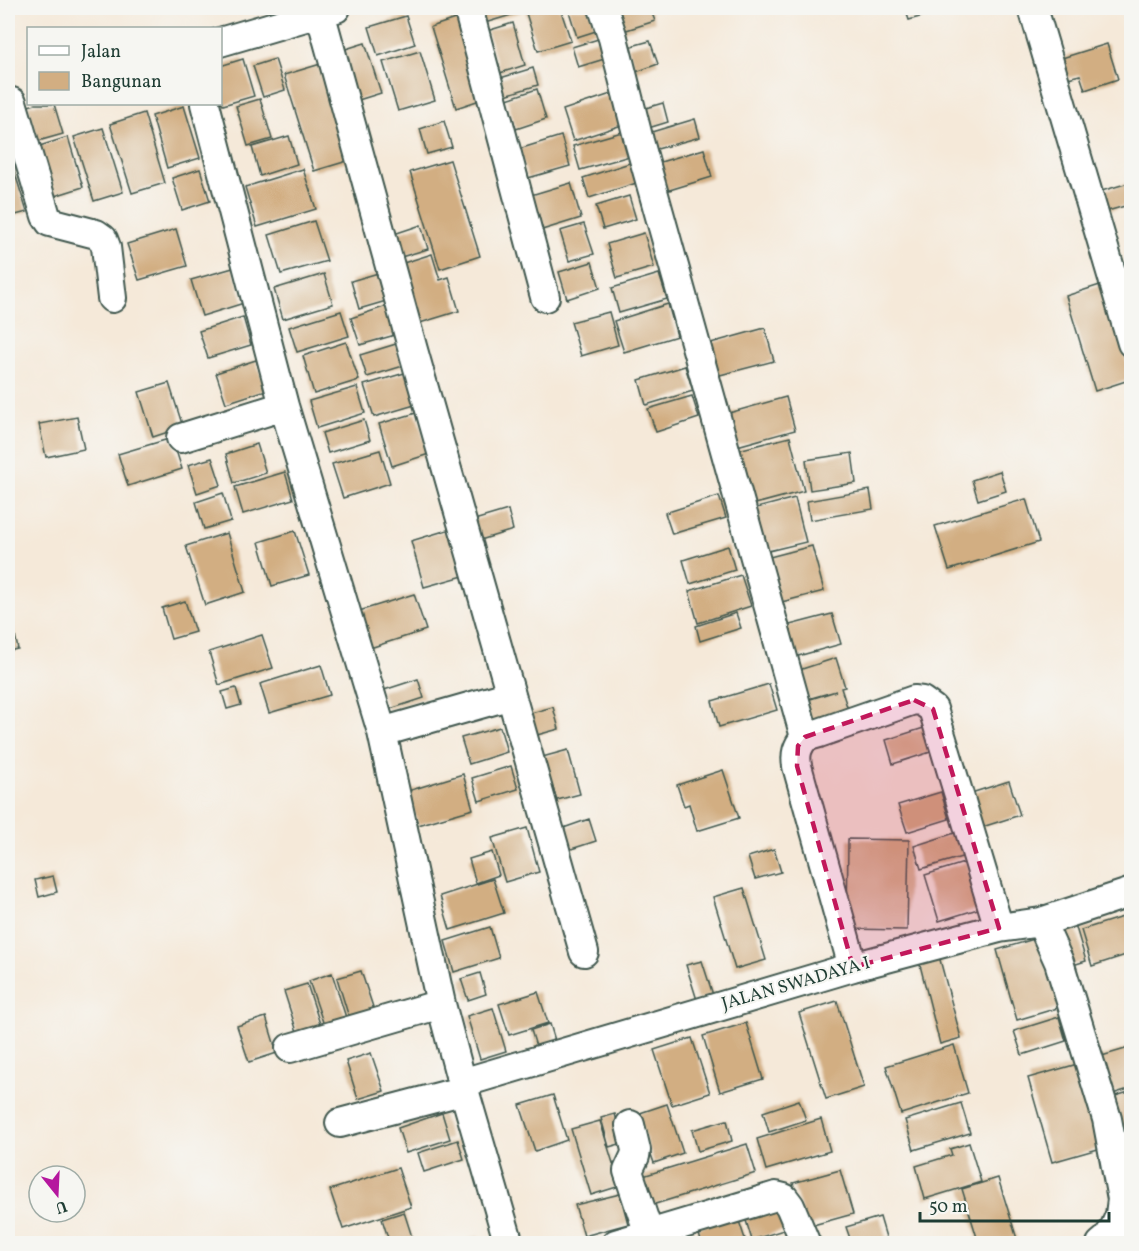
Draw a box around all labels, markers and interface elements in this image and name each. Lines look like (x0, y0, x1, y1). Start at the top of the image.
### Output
legend (27, 27, 222, 105)
text: Jalan (81, 40, 121, 65)
text: Bangunan (81, 70, 162, 95)
street label: JALAN SWADAYA I (719, 951, 873, 1017)
north arrow (27, 1164, 87, 1224)
scale bar (920, 1185, 1109, 1223)
text: U (52, 1194, 70, 1219)
text: 50 m (929, 1195, 968, 1220)

